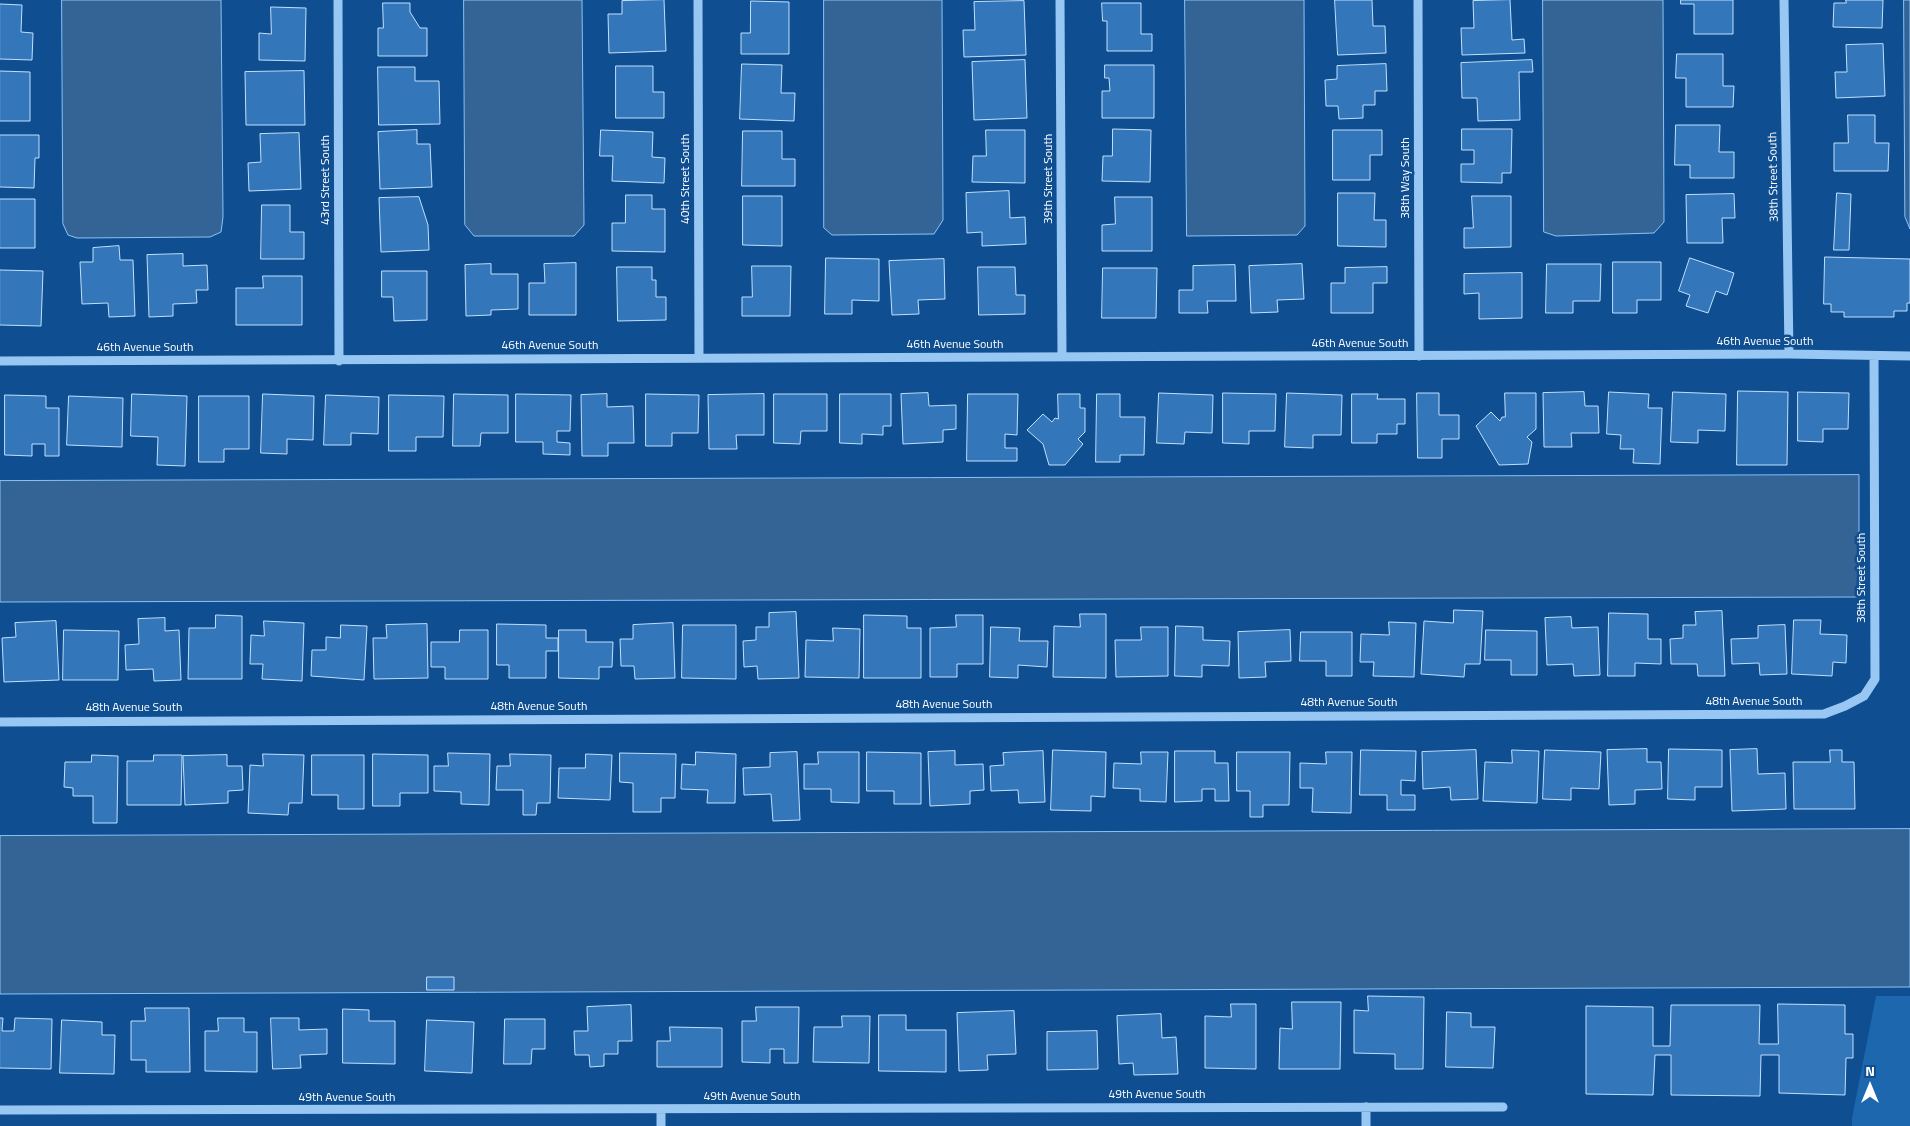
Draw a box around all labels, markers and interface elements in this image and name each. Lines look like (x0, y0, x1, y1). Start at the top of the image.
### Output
street label: 38th Street South (1766, 132, 1782, 222)
street label: 40th Street South (679, 134, 693, 224)
street label: 39th Street South (1042, 134, 1056, 224)
street label: 43rd Street South (319, 135, 333, 225)
street label: 38th Way South (1399, 137, 1413, 219)
street label: 46th Avenue South (1717, 335, 1813, 349)
street label: 46th Avenue South (1312, 337, 1408, 351)
street label: 46th Avenue South (907, 338, 1003, 352)
street label: 46th Avenue South (502, 339, 598, 353)
street label: 46th Avenue South (97, 341, 193, 355)
street label: 38th Street South (1855, 533, 1869, 623)
street label: 48th Avenue South (1706, 695, 1802, 709)
street label: 48th Avenue South (1301, 696, 1397, 710)
street label: 48th Avenue South (896, 698, 992, 712)
street label: 48th Avenue South (491, 700, 587, 714)
street label: 48th Avenue South (86, 701, 182, 715)
text: N (1865, 1060, 1875, 1081)
north arrow (1845, 1061, 1895, 1111)
street label: 49th Avenue South (1109, 1088, 1205, 1102)
street label: 49th Avenue South (704, 1090, 800, 1104)
street label: 49th Avenue South (299, 1091, 395, 1105)

